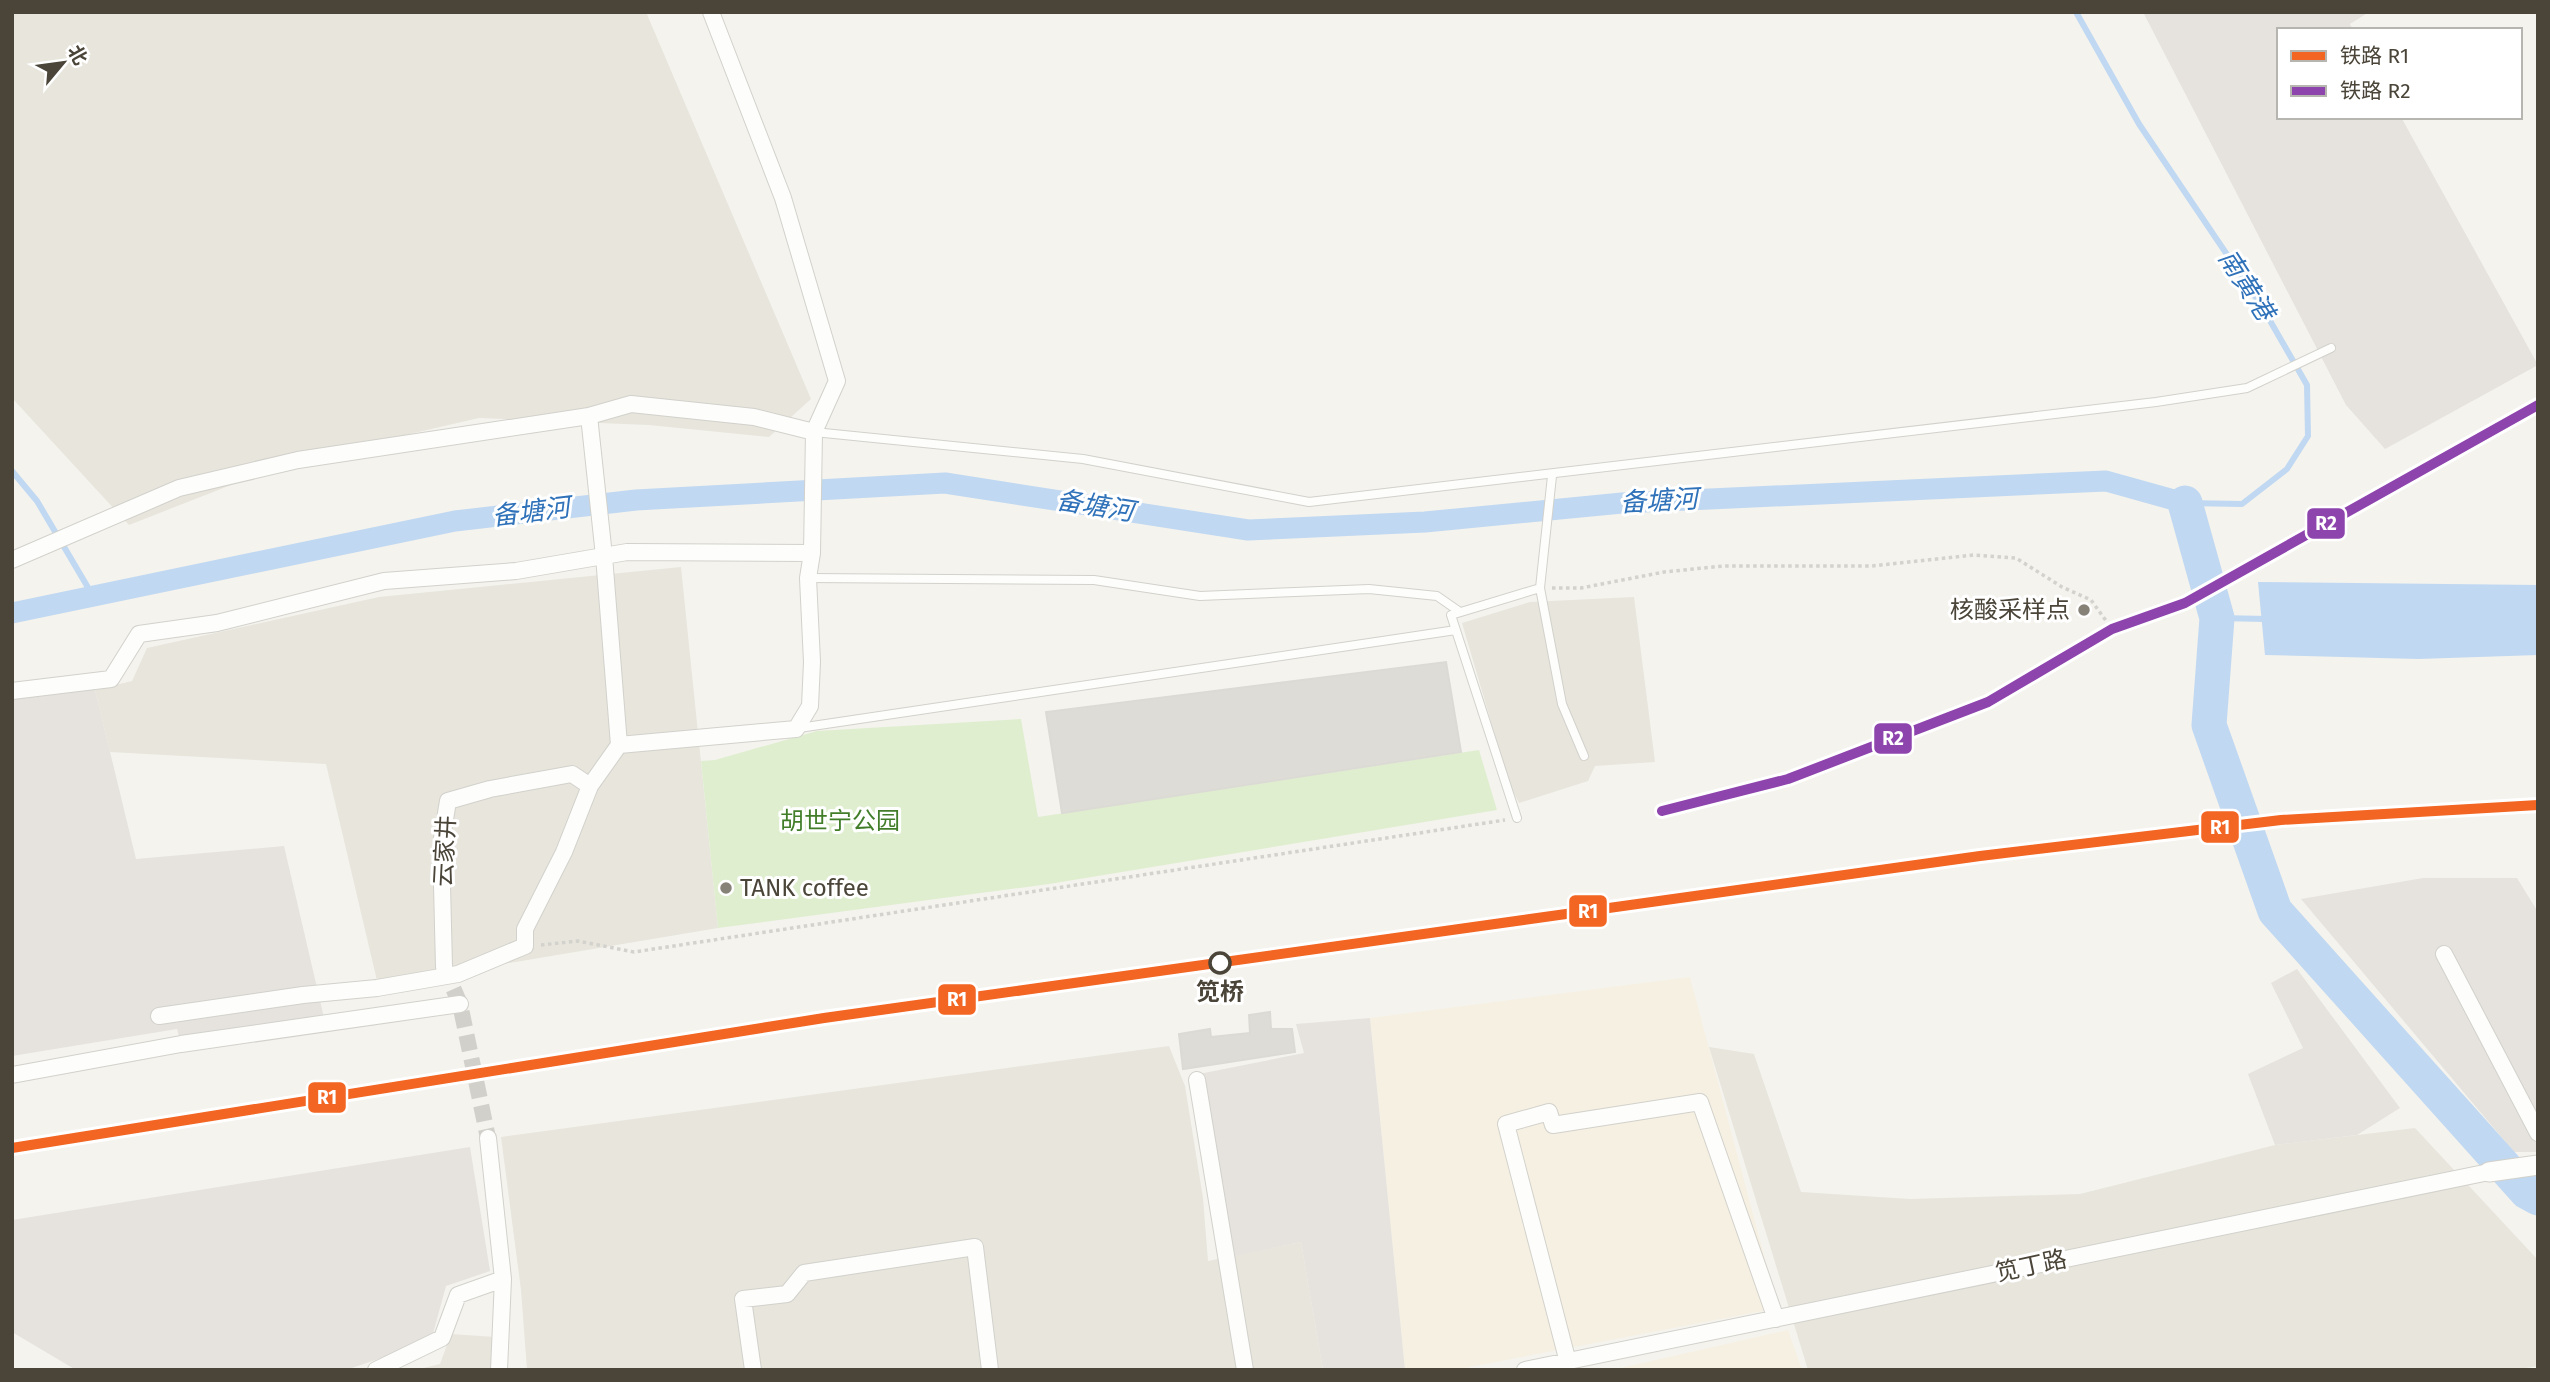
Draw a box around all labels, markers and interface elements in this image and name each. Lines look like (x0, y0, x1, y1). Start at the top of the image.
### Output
north arrow (28, 28, 98, 98)
legend (2277, 28, 2522, 119)
text: 北 (63, 41, 92, 69)
text: 铁路 R1 (2340, 43, 2409, 69)
text: 铁路 R2 (2340, 78, 2411, 104)
water label: 南黄港 (2212, 244, 2282, 329)
water label: 备塘河 (1619, 483, 1704, 519)
water label: 备塘河 (1054, 485, 1141, 528)
water label: 备塘河 (490, 491, 577, 532)
line badge: R2 (2306, 507, 2346, 540)
text: R2 (2315, 512, 2337, 535)
place label: 核酸采样点 (1950, 596, 2070, 624)
marker: 核酸采样点 (2076, 602, 2092, 618)
line badge: R2 (1873, 722, 1913, 755)
text: R2 (1882, 727, 1904, 750)
park label: 胡世宁公园 (780, 807, 900, 835)
line badge: R1 (2200, 810, 2240, 844)
street label: 云家井 (429, 814, 461, 888)
text: R1 (2210, 816, 2230, 839)
place label: TANK coffee (740, 874, 869, 902)
marker: TANK coffee (718, 880, 734, 896)
line badge: R1 (1568, 894, 1608, 928)
text: R1 (1578, 900, 1598, 923)
marker: 笕桥 (1209, 952, 1231, 974)
place label: 笕桥 (1196, 978, 1244, 1006)
line badge: R1 (937, 983, 977, 1016)
text: R1 (947, 988, 967, 1011)
line badge: R1 (307, 1081, 347, 1114)
text: R1 (317, 1086, 337, 1109)
street label: 笕丁路 (1993, 1245, 2069, 1287)

